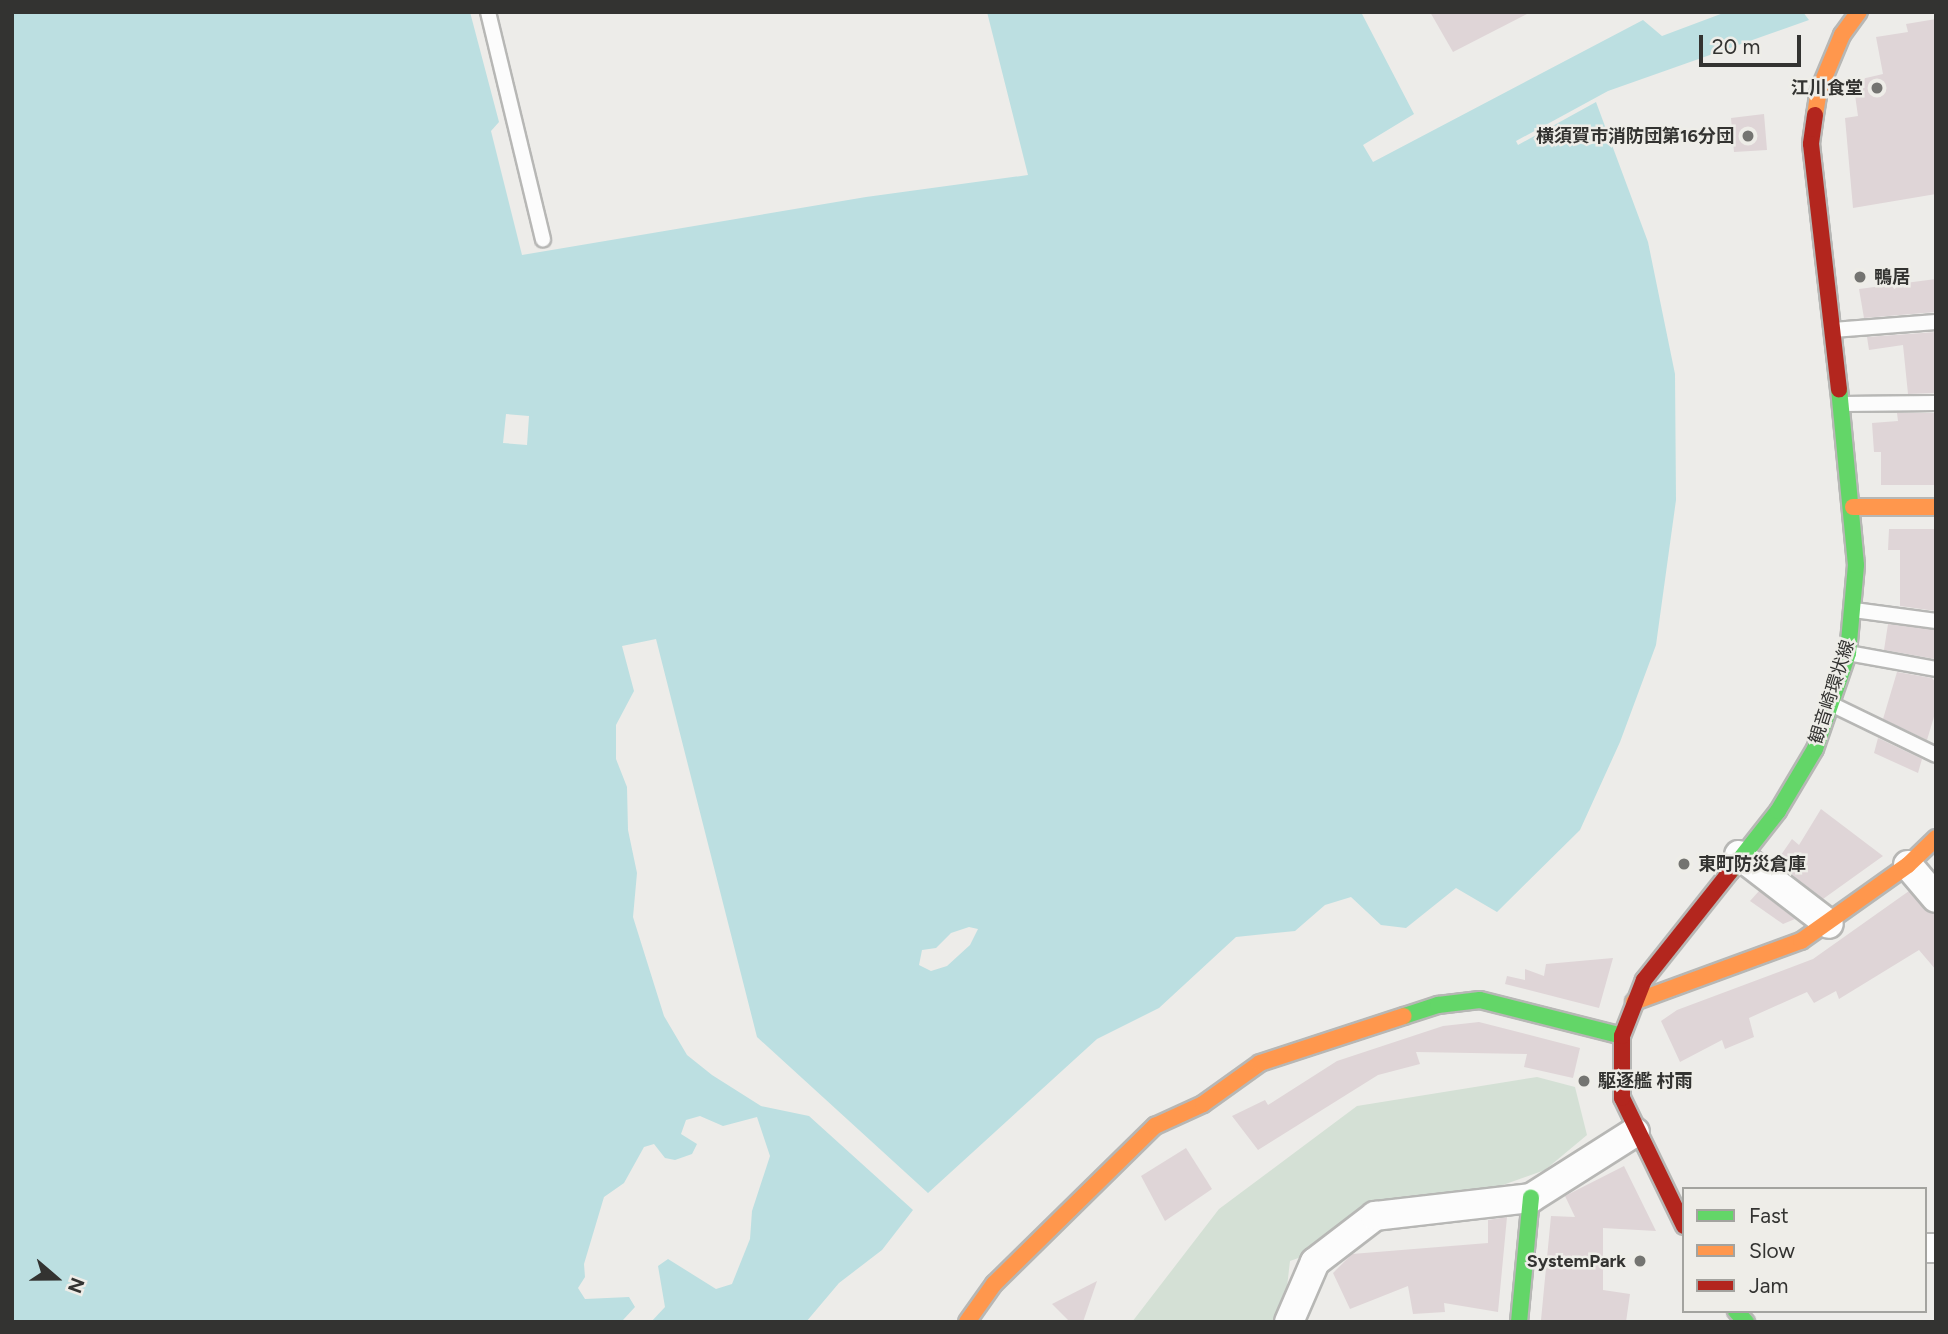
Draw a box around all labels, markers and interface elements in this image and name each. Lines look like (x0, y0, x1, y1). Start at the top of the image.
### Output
scale bar (1703, 21, 1804, 65)
text: 20 m (1712, 34, 1760, 59)
place label: 江川食堂 (1791, 77, 1863, 99)
marker: 江川食堂 (1869, 80, 1885, 96)
place label: 横須賀市消防団第16分団 (1536, 125, 1734, 147)
marker: 横須賀市消防団第16分団 (1740, 128, 1756, 144)
place label: 鴨居 (1874, 266, 1910, 288)
marker: 鴨居 (1852, 269, 1868, 285)
street label: 観音崎環状線 (1805, 637, 1859, 747)
place label: 東町防災倉庫 (1698, 853, 1806, 875)
marker: 東町防災倉庫 (1676, 856, 1692, 872)
place label: 駆逐艦 村雨 (1598, 1070, 1692, 1092)
marker: 駆逐艦 村雨 (1576, 1073, 1592, 1089)
legend (1682, 1187, 1927, 1313)
text: Fast (1749, 1203, 1789, 1228)
text: Slow (1749, 1238, 1795, 1263)
north arrow (21, 1243, 91, 1313)
place label: SystemPark (1527, 1250, 1626, 1272)
marker: SystemPark (1632, 1253, 1648, 1269)
text: Jam (1749, 1273, 1788, 1298)
text: N (63, 1275, 90, 1296)

